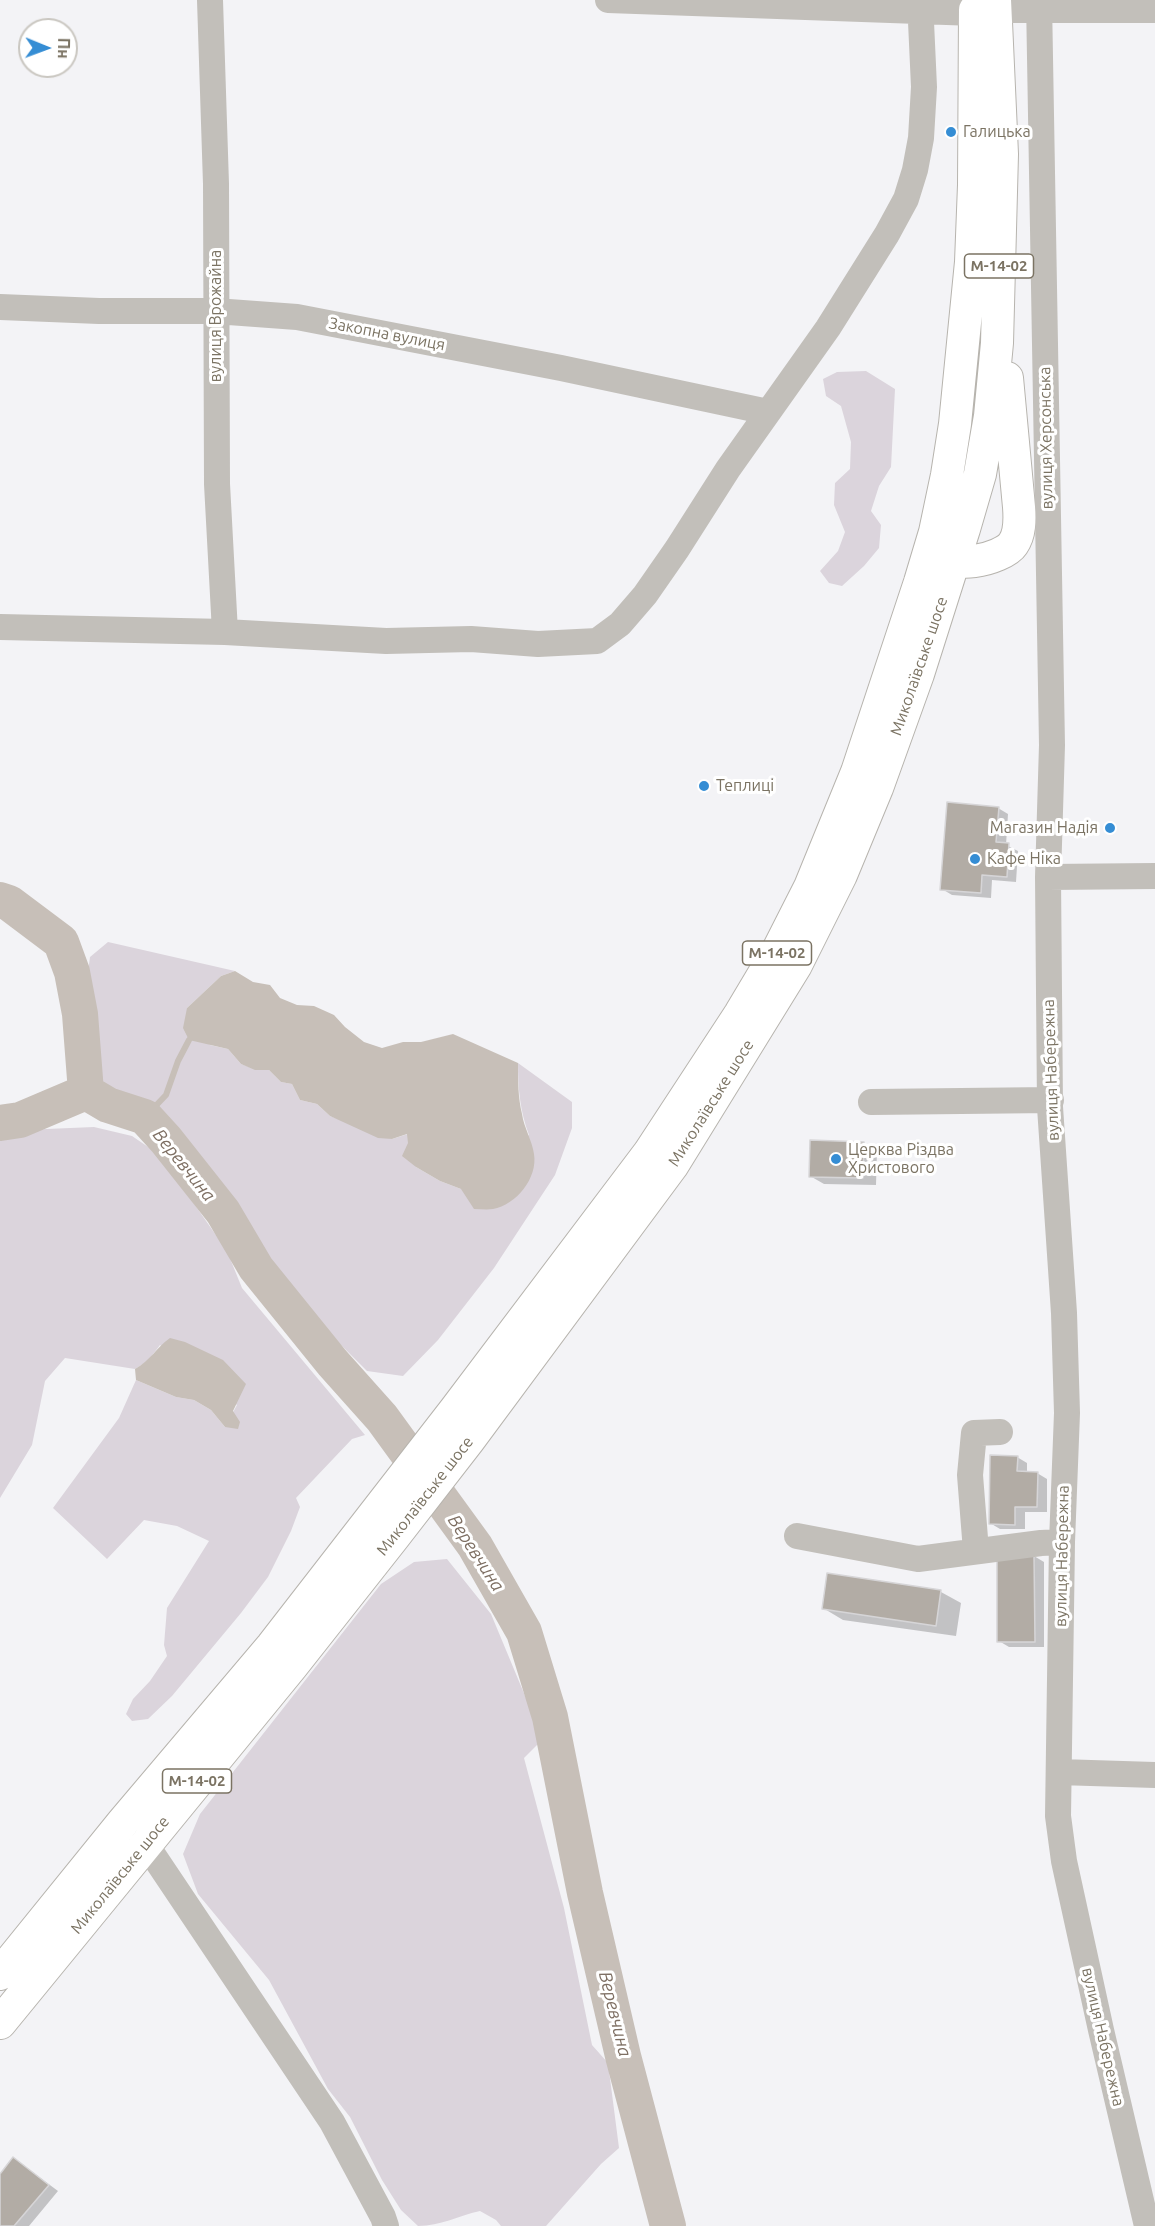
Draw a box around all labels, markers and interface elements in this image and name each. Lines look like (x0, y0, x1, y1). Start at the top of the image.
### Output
north arrow (18, 18, 78, 78)
text: Пн (55, 38, 73, 59)
place label: Галицька (963, 122, 1031, 142)
marker: Галицька (944, 125, 958, 139)
street label: вулиця Врожайна (206, 250, 226, 382)
road number: М-14-02 (964, 254, 1034, 278)
street label: Закопна вулиця (327, 313, 447, 355)
street label: вулиця Херсонська (1035, 366, 1057, 510)
street label: Миколаївське шосе (886, 594, 952, 738)
place label: Теплиці (716, 776, 774, 796)
marker: Теплиці (697, 779, 711, 793)
place label: Магазин Надія (990, 818, 1098, 838)
marker: Магазин Надія (1103, 821, 1117, 835)
place label: Кафе Ніка (987, 849, 1061, 869)
marker: Кафе Ніка (968, 852, 982, 866)
road number: М-14-02 (742, 941, 812, 965)
street label: вулиця Набережна (1039, 999, 1063, 1141)
street label: Миколаївське шосе (664, 1036, 758, 1170)
water label: Веревчина (148, 1124, 220, 1206)
place label: Церква Різдва Христового (848, 1140, 954, 1178)
marker: Церква Різдва Христового (829, 1152, 843, 1166)
street label: Миколаївське шосе (373, 1433, 477, 1559)
street label: вулиця Набережна (1051, 1485, 1073, 1627)
water label: Веревчина (443, 1511, 509, 1595)
road number: М-14-02 (162, 1769, 232, 1793)
street label: Миколаївське шосе (67, 1812, 173, 1938)
street label: вулиця Набережна (1078, 1966, 1128, 2108)
water label: Веревчина (594, 1969, 636, 2059)

